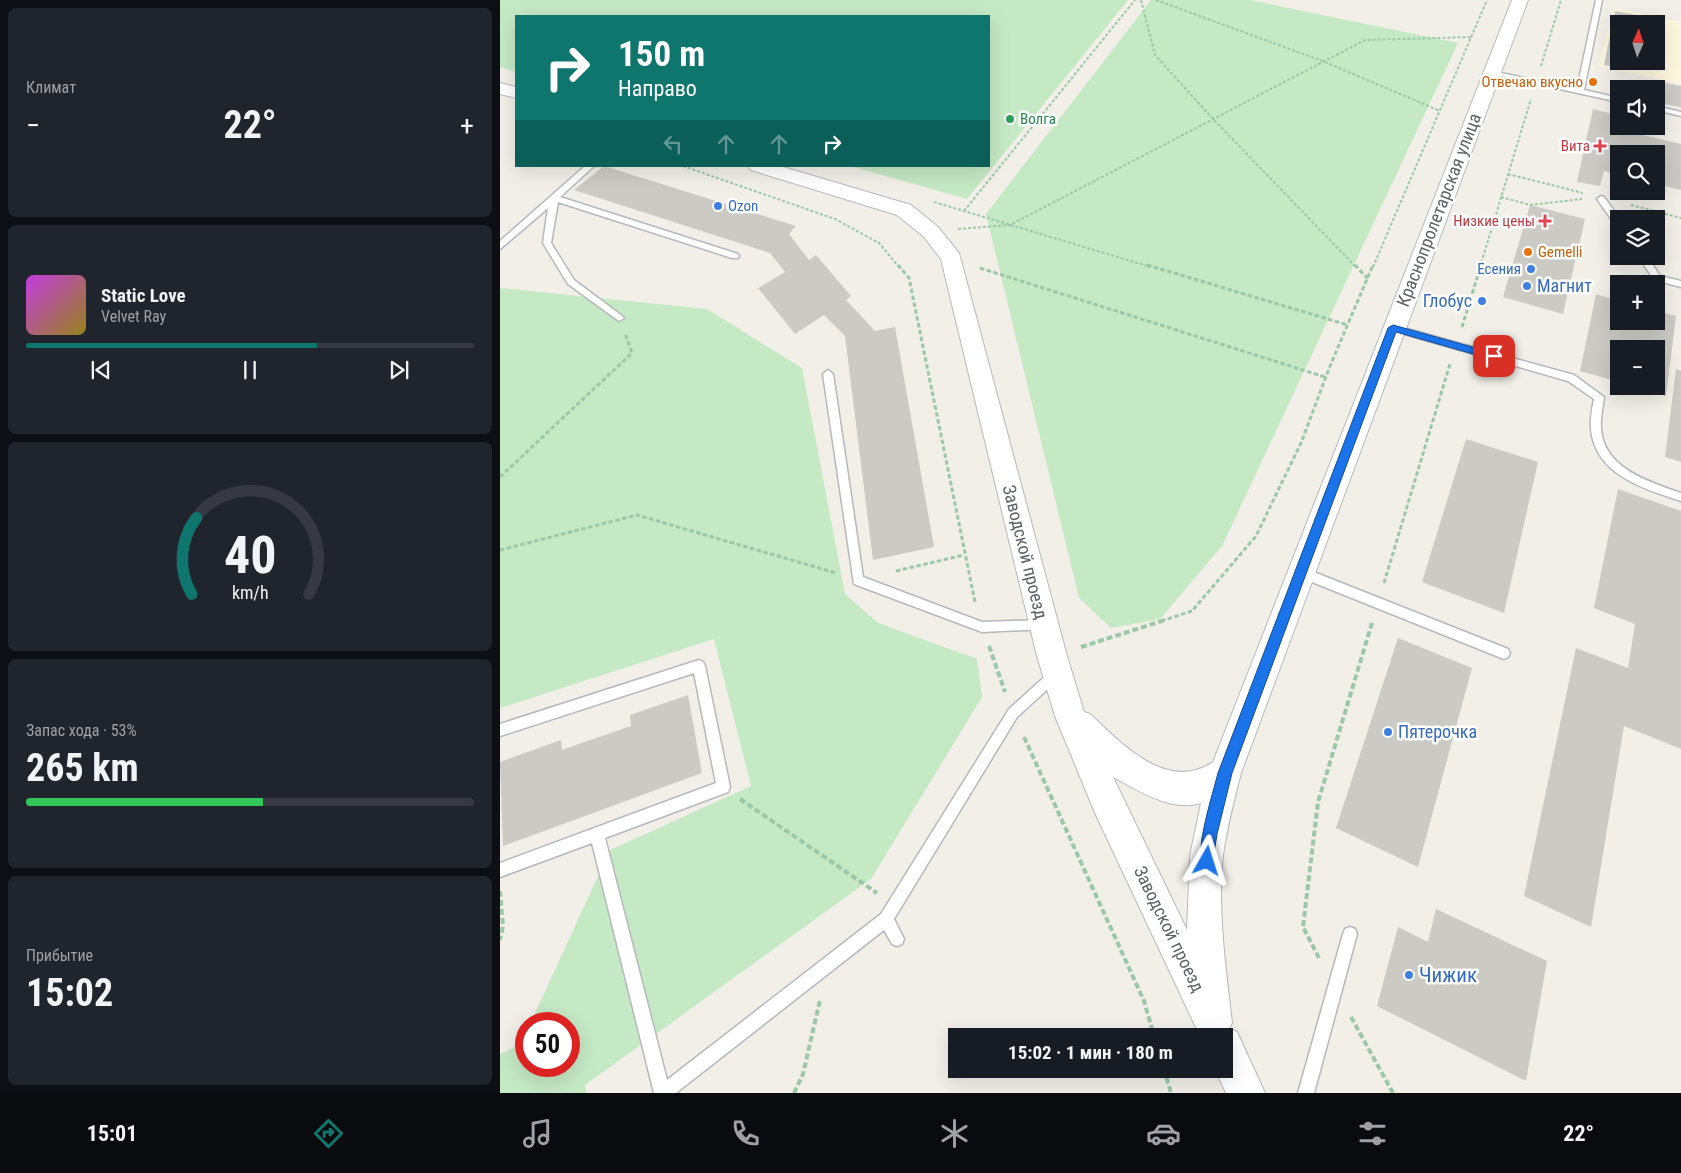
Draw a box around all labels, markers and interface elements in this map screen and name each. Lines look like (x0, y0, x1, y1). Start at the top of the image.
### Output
north arrow (1610, 15, 1665, 70)
map controls (1610, 15, 1665, 395)
text: 150 m (618, 34, 705, 75)
icon: right (535, 35, 600, 100)
place label: Отвечаю вкусно (1482, 73, 1583, 91)
text: Направо (618, 76, 697, 101)
marker: Отвечаю вкусно (1587, 76, 1599, 88)
text: Климат (26, 78, 76, 97)
button: sound (1610, 80, 1665, 135)
text: 22° (223, 103, 277, 147)
text: − (26, 109, 40, 142)
text: + (460, 109, 474, 142)
place label: Волга (1020, 110, 1056, 128)
street label: Краснопролетарская улица (1392, 110, 1485, 309)
marker: Волга (1004, 113, 1016, 125)
icon: left (659, 130, 687, 158)
icon: ahead (712, 130, 740, 158)
icon: ahead (765, 130, 793, 158)
icon: right (818, 130, 846, 158)
place label: Вита (1561, 137, 1590, 155)
marker: Вита (1594, 140, 1606, 152)
button: search (1610, 145, 1665, 200)
place label: Ozon (728, 197, 758, 215)
marker: Ozon (712, 200, 724, 212)
button: layers (1610, 210, 1665, 265)
place label: Низкие цены (1453, 212, 1535, 230)
marker: Низкие цены (1539, 215, 1551, 227)
place label: Gemelli (1538, 243, 1583, 261)
marker: Gemelli (1522, 246, 1534, 258)
place label: Есения (1477, 260, 1521, 278)
marker: Есения (1525, 263, 1537, 275)
place label: Магнит (1537, 275, 1592, 296)
button: + (1610, 275, 1665, 330)
marker: Магнит (1521, 280, 1533, 292)
text: Static Love (101, 284, 186, 307)
place label: Глобус (1423, 290, 1472, 311)
marker: Глобус (1476, 295, 1488, 307)
text: Velvet Ray (101, 307, 166, 326)
pin (1473, 335, 1515, 377)
button: − (1610, 340, 1665, 395)
icon: arrive (1480, 342, 1508, 370)
icon: previous (87, 356, 115, 384)
icon: pause (236, 356, 264, 384)
icon: next (385, 356, 413, 384)
street label: Заводской проезд (999, 483, 1052, 621)
text: 40 (224, 525, 276, 586)
text: km/h (232, 582, 268, 603)
text: Запас хода · 53% (26, 721, 137, 740)
place label: Пятерочка (1398, 721, 1477, 742)
marker: Пятерочка (1382, 726, 1394, 738)
text: 265 km (26, 746, 139, 790)
position arrow (1180, 834, 1232, 886)
street label: Заводской проезд (1130, 862, 1209, 995)
text: Прибытие (26, 946, 93, 965)
place label: Чижик (1419, 963, 1477, 987)
marker: Чижик (1403, 969, 1415, 981)
text: 15:02 (26, 971, 113, 1015)
speed limit sign: 50 (515, 1012, 580, 1077)
text: 15:02 · 1 мин · 180 m (1008, 1041, 1173, 1064)
icon: directions (311, 1116, 346, 1151)
icon: music (520, 1116, 555, 1151)
icon: phone (728, 1116, 763, 1151)
icon: climate (937, 1116, 972, 1151)
icon: car (1146, 1116, 1181, 1151)
icon: filters (1355, 1116, 1390, 1151)
text: 15:01 (87, 1121, 137, 1146)
text: 22° (1563, 1121, 1594, 1146)

